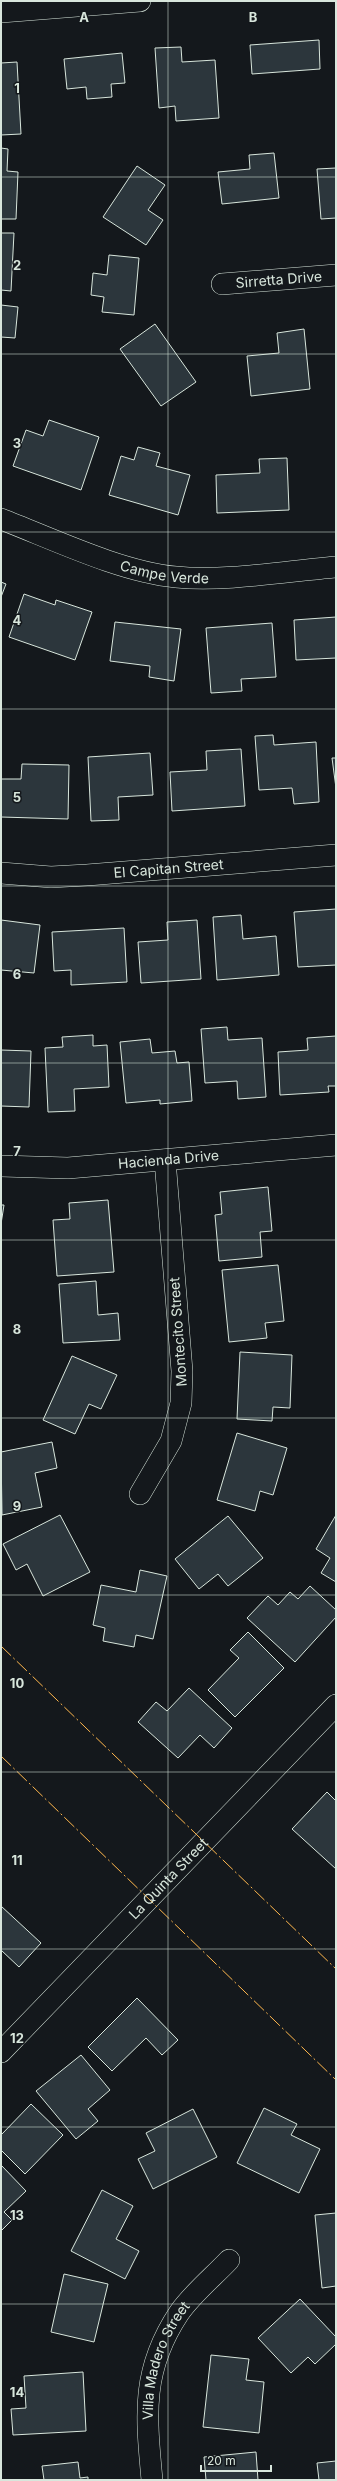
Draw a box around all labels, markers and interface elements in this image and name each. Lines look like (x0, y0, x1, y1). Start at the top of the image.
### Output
text: A (79, 9, 89, 25)
text: B (249, 9, 258, 25)
text: 1 (14, 80, 20, 96)
text: 2 (13, 257, 21, 273)
street label: Sirretta Drive (235, 267, 323, 291)
text: 3 (13, 435, 21, 451)
street label: Campe Verde (118, 556, 209, 586)
text: 4 (13, 612, 22, 628)
text: 5 (13, 789, 21, 805)
street label: El Capitan Street (113, 855, 224, 881)
text: 6 (13, 966, 21, 982)
text: 7 (13, 1143, 21, 1159)
street label: Hacienda Drive (117, 1146, 220, 1172)
street label: Montecito Street (165, 1276, 190, 1387)
text: 8 (13, 1321, 21, 1337)
text: 9 (13, 1498, 21, 1514)
text: 10 (10, 1675, 24, 1691)
street label: La Quinta Street (125, 1834, 211, 1922)
text: 11 (11, 1852, 23, 1868)
text: 12 (10, 2030, 24, 2046)
text: 13 (10, 2207, 24, 2223)
street label: Villa Madero Street (139, 2297, 193, 2420)
text: 14 (10, 2384, 24, 2400)
scale bar (201, 2447, 271, 2473)
text: 20 m (207, 2453, 236, 2468)

